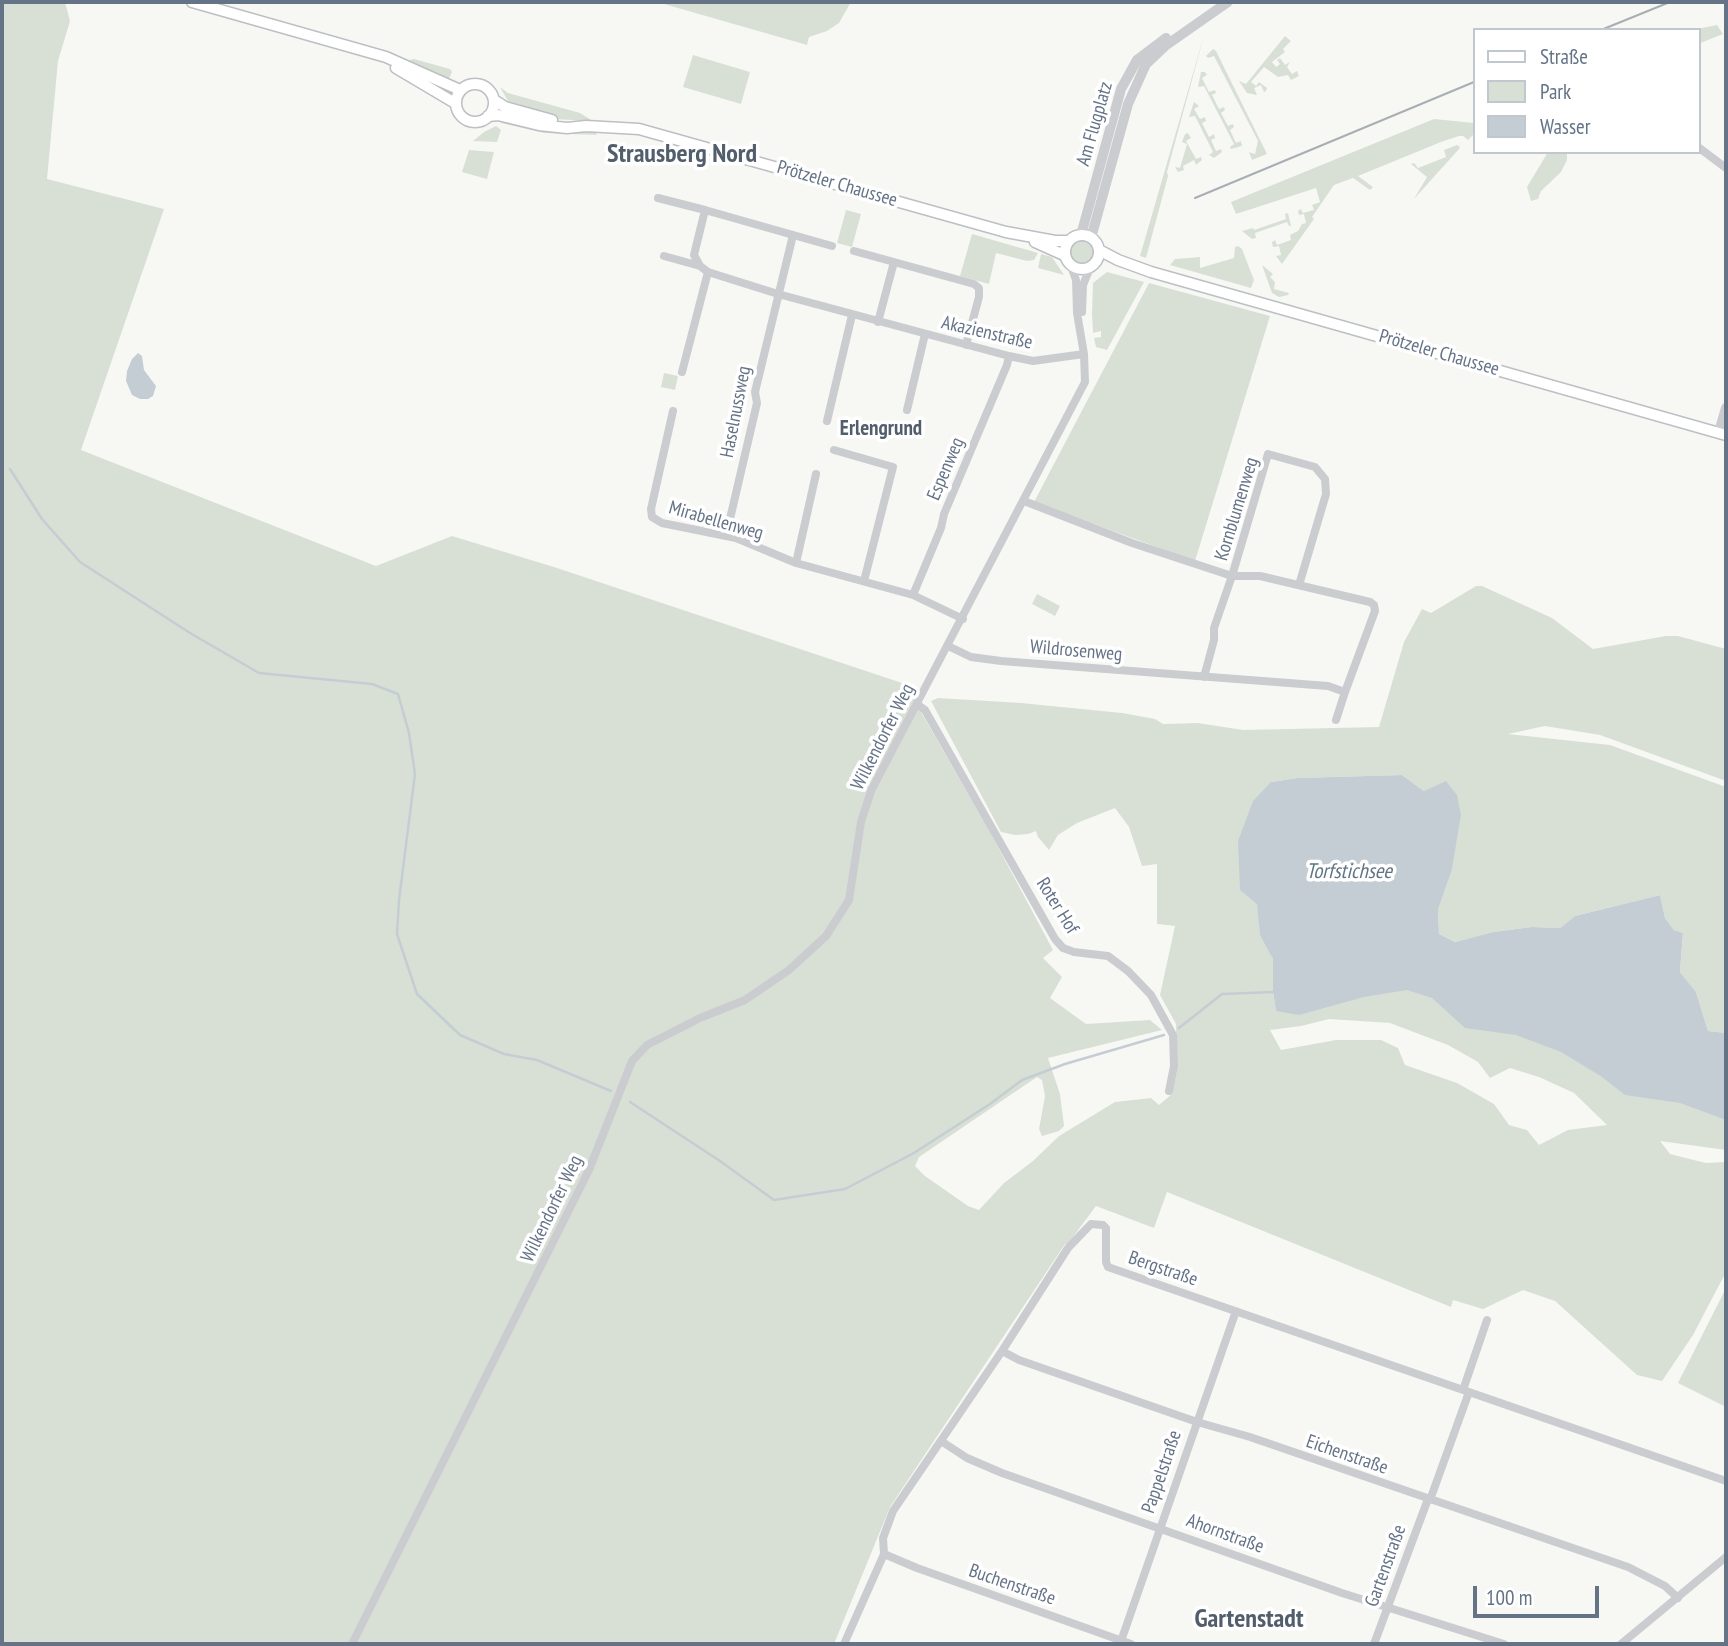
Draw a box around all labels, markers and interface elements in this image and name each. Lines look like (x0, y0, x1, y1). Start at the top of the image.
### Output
legend (1472, 28, 1700, 154)
text: Straße (1540, 43, 1588, 70)
text: Park (1540, 78, 1571, 105)
street label: Am Flugplatz (1072, 79, 1118, 169)
text: Wasser (1540, 113, 1590, 140)
district label: Strausberg Nord (607, 139, 757, 171)
street label: Prötzeler Chaussee (774, 156, 900, 212)
street label: Akazienstraße (939, 311, 1035, 355)
street label: Prötzeler Chaussee (1376, 325, 1502, 381)
street label: Haselnussweg (716, 364, 756, 460)
district label: Erlengrund (840, 416, 922, 442)
street label: Espenweg (923, 434, 969, 504)
street label: Kornblumenweg (1210, 455, 1264, 563)
street label: Mirabellenweg (666, 497, 766, 545)
street label: Wildrosenweg (1029, 636, 1123, 666)
street label: Wilkendorfer Weg (846, 680, 920, 794)
water label: Torfstichsee (1306, 859, 1392, 885)
street label: Roter Hof (1031, 874, 1083, 938)
street label: Wilkendorfer Weg (516, 1152, 588, 1266)
street label: Bergstraße (1125, 1247, 1201, 1291)
street label: Pappelstraße (1137, 1428, 1187, 1516)
street label: Eichenstraße (1303, 1430, 1391, 1480)
street label: Ahornstraße (1183, 1509, 1267, 1559)
street label: Gartenstraße (1361, 1522, 1411, 1610)
street label: Buchenstraße (966, 1560, 1058, 1610)
scale bar (1476, 1572, 1602, 1616)
text: 100 m (1486, 1584, 1532, 1611)
district label: Gartenstadt (1195, 1604, 1303, 1636)

